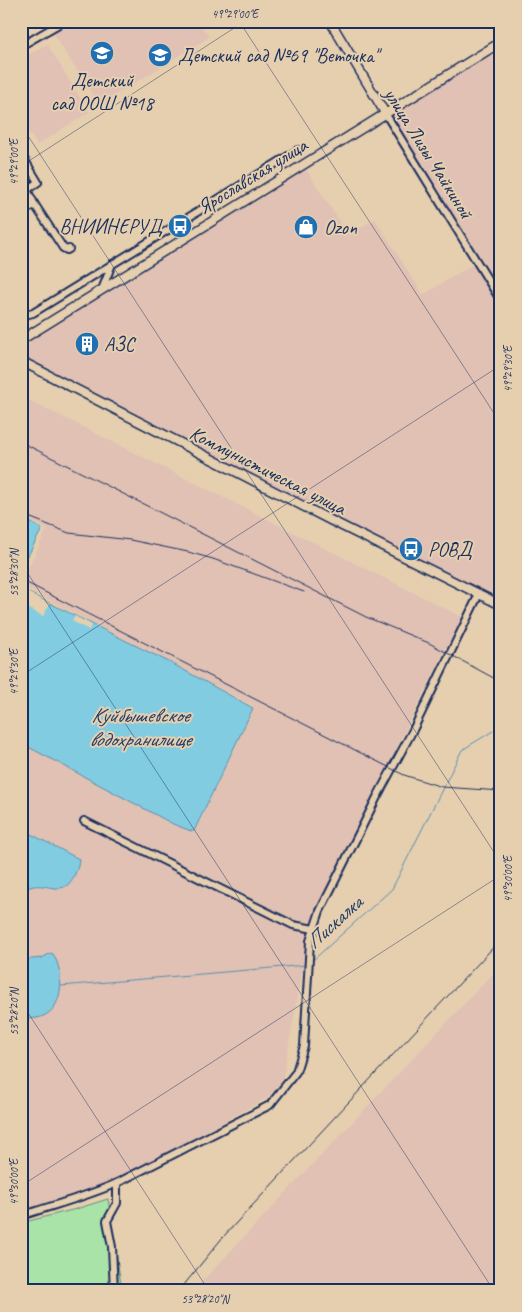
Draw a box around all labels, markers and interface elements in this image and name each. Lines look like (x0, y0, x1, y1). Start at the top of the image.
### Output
text: 49°29'00"E (212, 6, 260, 22)
school or university icon: Детский сад ООШ №18 (89, 40, 115, 66)
school or university icon: Детский сад №69 "Веточка" (147, 42, 173, 68)
place label: Детский сад №69 "Веточка" (178, 43, 382, 68)
place label: Детский сад ООШ №18 (51, 68, 155, 116)
street label: улица Лизы Чайкиной (378, 82, 480, 225)
street label: Ярославская улица (193, 132, 313, 220)
text: 49°29'00"E (6, 137, 22, 185)
bus stop icon: ВНИИНЕРУД (167, 213, 193, 239)
place label: ВНИИНЕРУД (60, 214, 164, 239)
shop icon: Ozon (293, 214, 319, 240)
place label: Ozon (324, 215, 358, 240)
building icon: АЗС (74, 331, 100, 357)
place label: АЗС (104, 332, 137, 357)
text: 49°29'30"E (500, 344, 516, 392)
street label: Коммунистическая улица (185, 420, 351, 521)
bus stop icon: РОВД (398, 536, 424, 562)
place label: РОВД (428, 537, 474, 562)
text: 53°28'30"N (6, 548, 22, 597)
text: 49°29'30"E (6, 647, 22, 695)
water label: Куйбышевское водохранилище (89, 702, 194, 752)
text: 49°30'00"E (500, 854, 516, 902)
water label: Пискалка (300, 888, 369, 954)
text: 53°28'20"N (6, 987, 22, 1036)
text: 49°30'00"E (6, 1157, 22, 1205)
text: 53°28'20"N (181, 1291, 230, 1307)

